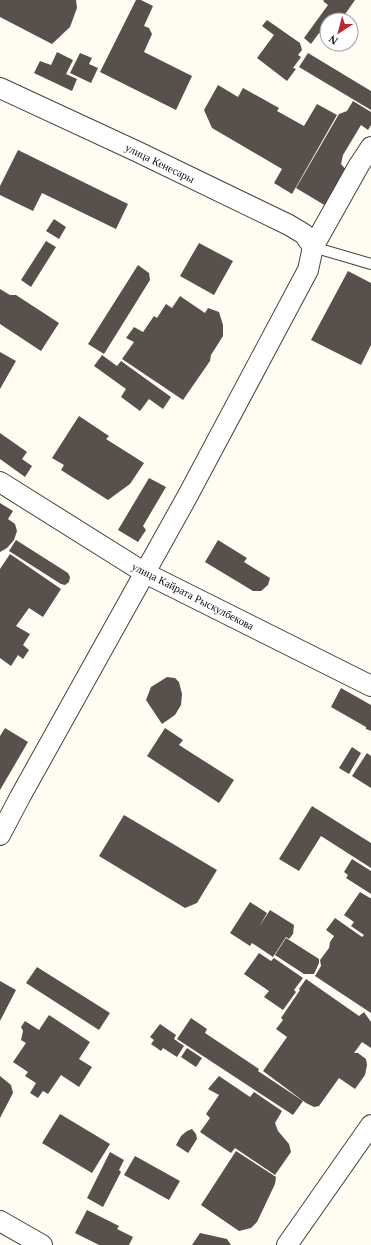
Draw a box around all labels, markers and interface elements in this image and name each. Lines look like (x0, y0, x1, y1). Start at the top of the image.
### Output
north arrow (319, 12, 359, 52)
text: N (326, 33, 340, 47)
street label: улица Кенесары (123, 141, 197, 185)
street label: улица Кайрата Рыскулбекова (130, 560, 256, 632)

